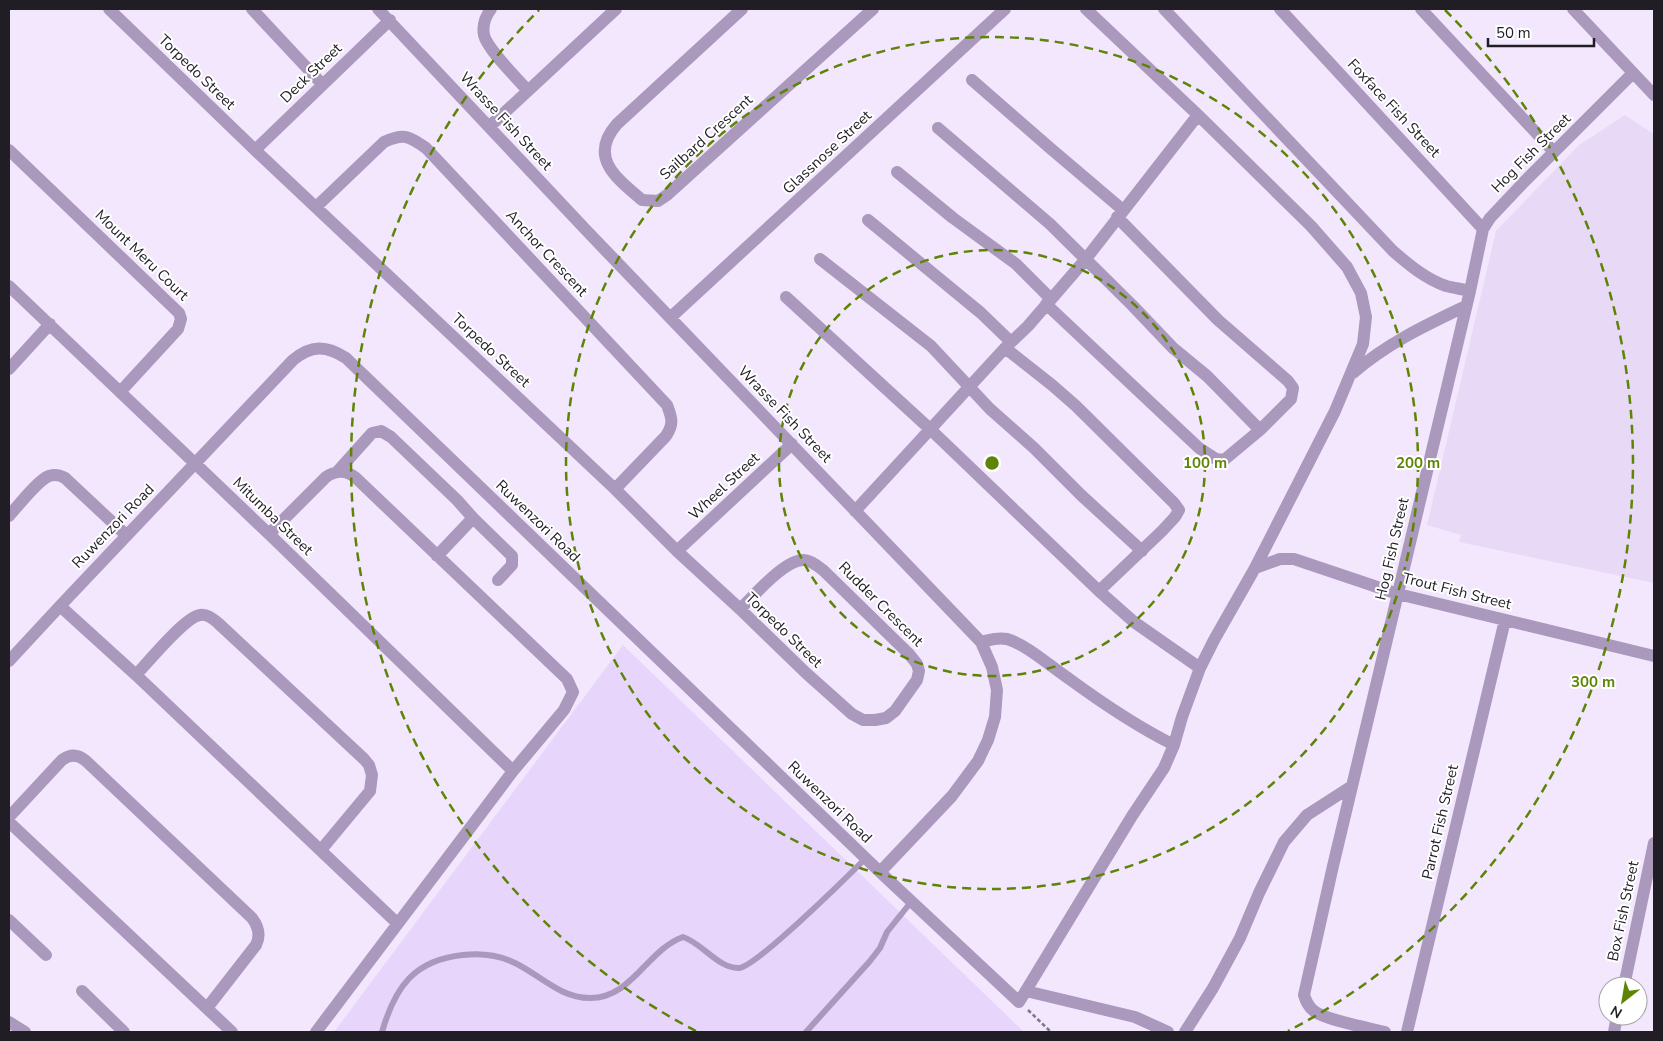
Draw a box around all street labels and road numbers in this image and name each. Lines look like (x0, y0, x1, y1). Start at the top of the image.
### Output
street label: Torpedo Street (154, 30, 241, 115)
street label: Deck Street (276, 38, 347, 107)
street label: Foxface Fish Street (1343, 54, 1445, 162)
street label: Wrasse Fish Street (455, 68, 557, 175)
street label: Sailbard Crescent (655, 89, 757, 184)
street label: Glassnose Street (778, 105, 876, 198)
street label: Hog Fish Street (1487, 108, 1576, 197)
street label: Mount Meru Court (91, 205, 194, 305)
street label: Anchor Crescent (502, 205, 593, 301)
street label: Torpedo Street (448, 309, 535, 392)
street label: Wrasse Fish Street (734, 361, 837, 467)
street label: Wheel Street (684, 447, 764, 524)
street label: Mitumba Street (229, 473, 318, 560)
street label: Ruwenzori Road (491, 476, 585, 566)
street label: Ruwenzori Road (68, 479, 158, 573)
street label: Hog Fish Street (1370, 495, 1414, 602)
street label: Rudder Crescent (834, 557, 928, 651)
street label: Trout Fish Street (1401, 568, 1514, 614)
street label: Torpedo Street (741, 588, 828, 673)
street label: Ruwenzori Road (783, 757, 877, 847)
street label: Parrot Fish Street (1417, 762, 1463, 881)
street label: Box Fish Street (1603, 858, 1644, 963)

